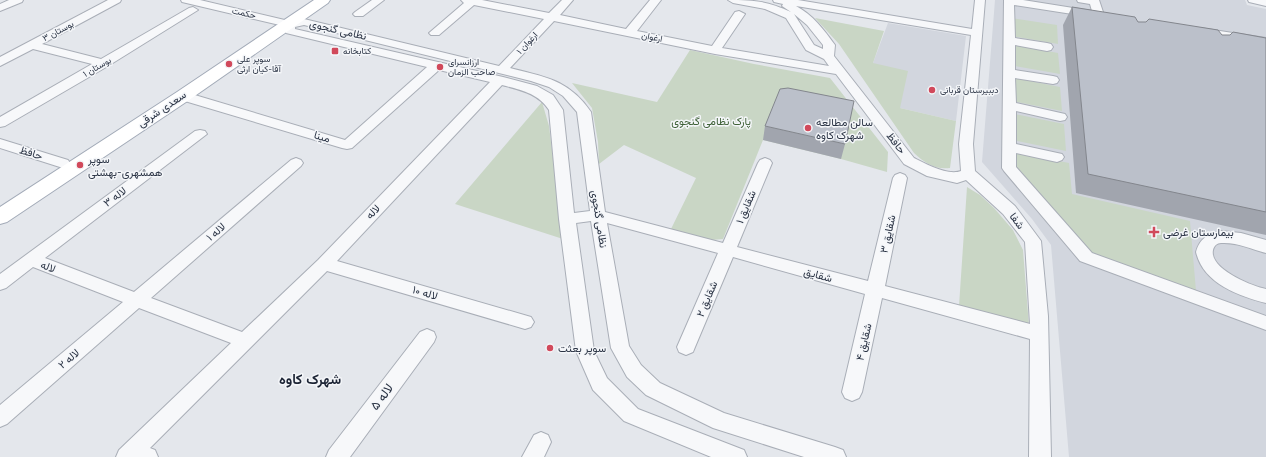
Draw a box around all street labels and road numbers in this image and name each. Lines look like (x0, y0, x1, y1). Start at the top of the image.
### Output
street label: حکمت (231, 4, 257, 22)
street label: نظامی گنجوی (308, 16, 368, 44)
street label: بوستان ۳ (40, 18, 76, 44)
street label: ارغوان ۱ (514, 29, 540, 57)
street label: ارغوان (640, 29, 664, 45)
street label: بوستان ۱ (81, 54, 114, 80)
street label: سعدی شرقی (135, 87, 190, 131)
street label: مینا (312, 128, 332, 147)
street label: حافظ (883, 129, 909, 157)
street label: حافظ (17, 142, 45, 164)
street label: لاله ۳ (100, 183, 130, 211)
street label: شقایق ۱ (732, 188, 760, 226)
street label: نظامی گنجوی (587, 189, 611, 249)
street label: لاله (362, 201, 384, 223)
street label: شفا (1006, 210, 1028, 233)
street label: شقایق ۳ (877, 213, 899, 255)
street label: لاله ۱ (203, 219, 229, 245)
street label: لاله (38, 257, 58, 277)
street label: شقایق (802, 264, 834, 286)
street label: شقایق ۲ (693, 279, 721, 319)
street label: لاله ۱۰ (411, 282, 439, 304)
street label: شقایق ۴ (852, 321, 876, 362)
street label: لاله ۲ (55, 346, 83, 372)
street label: لاله ۵ (366, 380, 398, 414)

